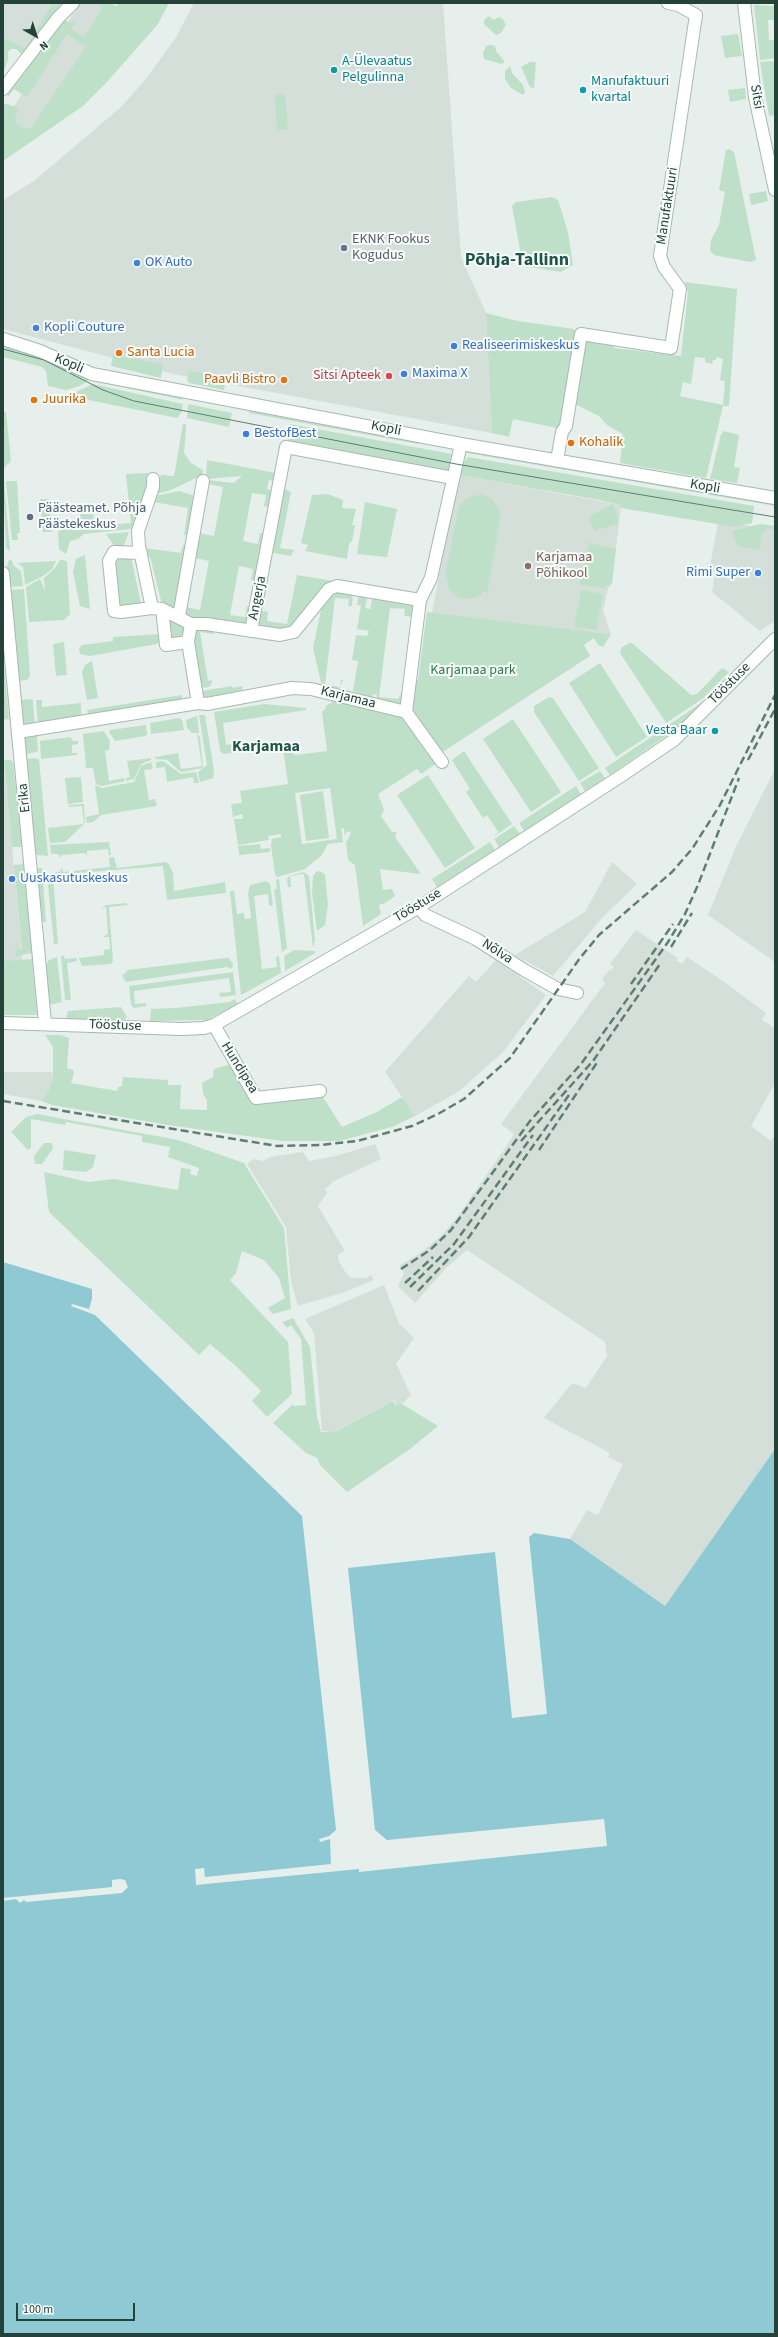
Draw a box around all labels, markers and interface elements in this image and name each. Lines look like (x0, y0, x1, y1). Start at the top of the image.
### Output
north arrow (16, 16, 56, 56)
text: N (36, 38, 51, 54)
place label: A-Ülevaatus Pelgulinna (342, 54, 412, 86)
marker: A-Ülevaatus Pelgulinna (329, 65, 339, 75)
place label: Manufaktuuri kvartal (591, 74, 669, 106)
street label: Sitsi (746, 83, 766, 111)
marker: Manufaktuuri kvartal (578, 85, 588, 95)
street label: Manufaktuuri (654, 166, 682, 246)
place label: EKNK Fookus Kogudus (352, 232, 430, 264)
marker: EKNK Fookus Kogudus (339, 243, 349, 253)
district label: Põhja-Tallinn (465, 250, 569, 272)
place label: OK Auto (145, 255, 192, 271)
marker: OK Auto (132, 258, 142, 268)
place label: Kopli Couture (44, 320, 124, 336)
marker: Kopli Couture (31, 323, 41, 333)
place label: Realiseerimiskeskus (462, 338, 579, 354)
marker: Realiseerimiskeskus (449, 341, 459, 351)
place label: Santa Lucia (127, 345, 195, 361)
marker: Santa Lucia (114, 348, 124, 358)
street label: Kopli (52, 350, 86, 378)
place label: Maxima X (412, 366, 468, 382)
place label: Sitsi Apteek (313, 368, 381, 384)
marker: Maxima X (399, 369, 409, 379)
marker: Sitsi Apteek (384, 371, 394, 381)
place label: Paavli Bistro (204, 372, 276, 388)
marker: Paavli Bistro (279, 375, 289, 385)
place label: Juurika (42, 392, 86, 408)
marker: Juurika (29, 395, 39, 405)
street label: Kopli (369, 418, 403, 440)
place label: BestofBest (254, 426, 316, 442)
marker: BestofBest (241, 429, 251, 439)
place label: Kohalik (579, 435, 623, 451)
marker: Kohalik (566, 438, 576, 448)
street label: Kopli (689, 476, 721, 498)
place label: Päästeamet. Põhja Päästekeskus (38, 501, 146, 534)
marker: Päästeamet. Põhja Päästekeskus (25, 512, 35, 522)
place label: Karjamaa Põhikool (536, 550, 592, 582)
marker: Karjamaa Põhikool (523, 561, 533, 571)
place label: Rimi Super (686, 565, 750, 581)
marker: Rimi Super (753, 568, 763, 578)
street label: Angerja (246, 575, 270, 621)
street label: Tööstuse (706, 660, 754, 708)
park label: Karjamaa park (430, 663, 516, 679)
street label: Karjamaa (319, 683, 377, 713)
place label: Vesta Baar (646, 723, 707, 739)
marker: Vesta Baar (710, 726, 720, 736)
district label: Karjamaa (232, 737, 300, 757)
street label: Erika (15, 782, 35, 814)
place label: Uuskasutuskeskus (20, 871, 128, 887)
marker: Uuskasutuskeskus (7, 874, 17, 884)
street label: Tööstuse (391, 885, 445, 927)
street label: Nõlva (478, 936, 516, 968)
street label: Tööstuse (88, 1017, 142, 1035)
street label: Hundipea (217, 1039, 261, 1097)
scale bar (18, 2295, 137, 2321)
text: 100 m (23, 2301, 53, 2318)

